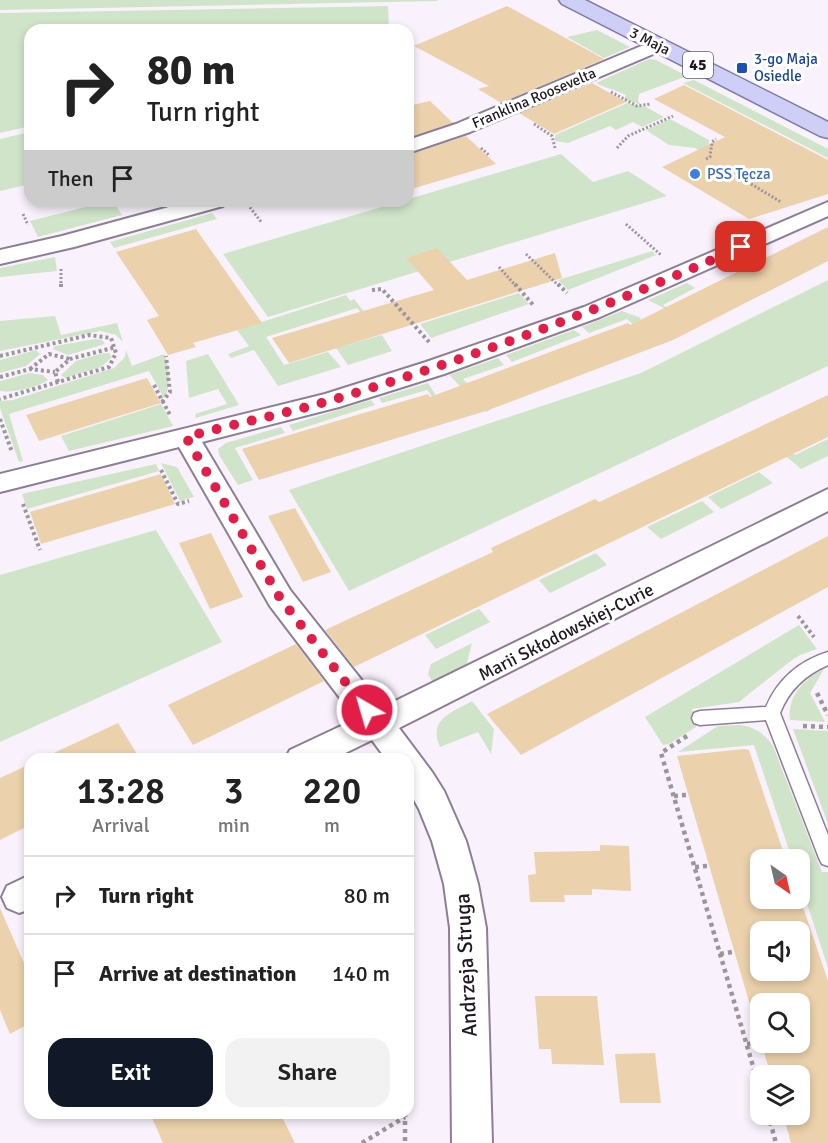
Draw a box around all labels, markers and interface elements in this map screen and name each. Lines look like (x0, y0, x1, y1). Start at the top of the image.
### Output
street label: 3 Maja (627, 23, 673, 59)
text: 80 m (147, 45, 236, 96)
icon: right (48, 48, 126, 126)
place label: 3-go Maja Osiedle (754, 50, 818, 85)
road number: 45 (683, 52, 713, 78)
marker: 3-go Maja Osiedle (735, 61, 749, 75)
street label: Franklina Roosevelta (469, 64, 599, 132)
text: Turn right (147, 96, 260, 129)
icon: arrive (106, 162, 139, 195)
text: Then (48, 165, 94, 192)
place label: PSS Tęcza (707, 165, 771, 183)
marker: PSS Tęcza (688, 167, 702, 181)
pin (715, 221, 766, 272)
icon: arrive (724, 230, 757, 263)
street label: Marii Skłodowskiej-Curie (475, 578, 657, 686)
position arrow (335, 678, 399, 742)
text: 13:28 (77, 769, 165, 814)
text: 3 (224, 769, 244, 814)
text: 220 (303, 769, 361, 814)
text: Arrival (92, 813, 150, 838)
text: min (218, 813, 250, 838)
text: m (324, 813, 340, 838)
north arrow (750, 849, 810, 909)
map controls (750, 849, 810, 1125)
icon: right (48, 879, 81, 912)
text: Turn right (99, 882, 194, 909)
text: 80 m (344, 882, 390, 909)
street label: Andrzeja Struga (449, 892, 483, 1038)
button: sound (750, 921, 810, 981)
icon: arrive (48, 957, 81, 990)
text: Arrive at destination (99, 960, 296, 987)
text: 140 m (332, 960, 390, 987)
button: search (750, 993, 810, 1053)
button: Exit (48, 1038, 213, 1107)
button: Share (225, 1038, 390, 1107)
button: layers (750, 1065, 810, 1125)

